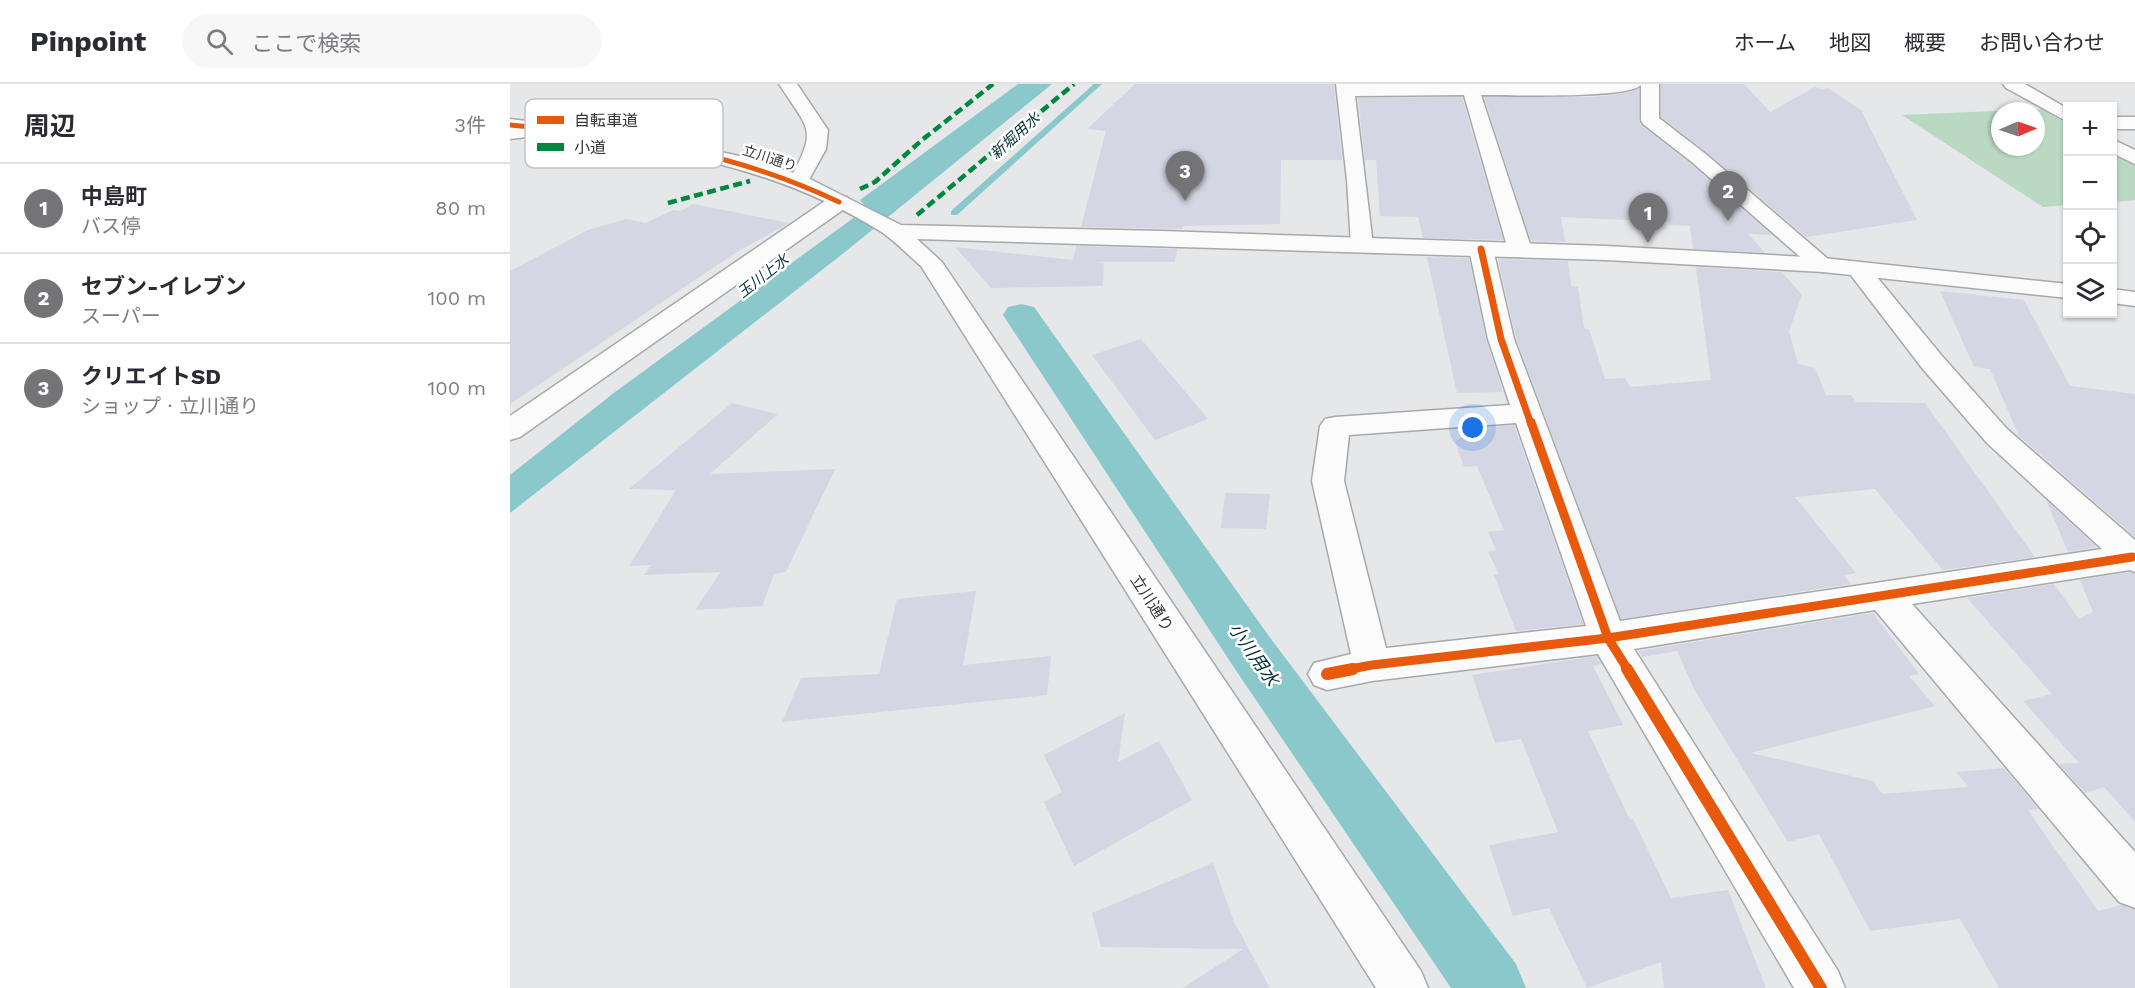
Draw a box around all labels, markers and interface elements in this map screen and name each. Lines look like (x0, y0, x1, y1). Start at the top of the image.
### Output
search box (182, 14, 602, 68)
text: Pinpoint (30, 25, 146, 58)
icon: search (203, 25, 236, 58)
text: ホーム (1734, 30, 1796, 55)
text: 地図 (1829, 30, 1871, 55)
text: 概要 (1904, 30, 1946, 55)
text: お問い合わせ (1979, 30, 2105, 55)
text: ここで検索 (251, 31, 361, 56)
legend (525, 99, 723, 168)
north arrow (1991, 102, 2045, 156)
map controls (2063, 102, 2117, 318)
button: + (2063, 102, 2117, 156)
water label: 新堀用水 (987, 108, 1045, 163)
text: 周辺 (24, 111, 76, 141)
text: 自転車道 (574, 111, 638, 130)
text: 3件 (454, 113, 486, 137)
text: 小道 (574, 138, 606, 157)
street label: 立川通り (741, 142, 799, 174)
pin: 3 (1166, 152, 1204, 201)
button: − (2063, 156, 2117, 210)
pin: 2 (1708, 172, 1748, 221)
text: 中島町 (81, 184, 147, 209)
pin: 1 (1628, 194, 1668, 243)
text: 1 (39, 196, 48, 220)
text: 80 m (435, 196, 486, 220)
button: locate (2063, 210, 2117, 264)
text: バス停 (81, 214, 141, 238)
water label: 玉川上水 (734, 249, 794, 302)
button: layers (2063, 264, 2117, 318)
text: セブン-イレブン (81, 274, 247, 299)
text: 2 (38, 286, 49, 310)
text: 100 m (427, 286, 486, 310)
text: スーパー (81, 304, 161, 328)
text: クリエイトSD (81, 364, 221, 389)
text: 3 (38, 376, 49, 400)
text: 100 m (427, 376, 486, 400)
text: ショップ · 立川通り (81, 394, 259, 418)
your location (1458, 413, 1487, 442)
street label: 立川通り (1127, 571, 1177, 635)
water label: 小川用水 (1225, 618, 1284, 691)

